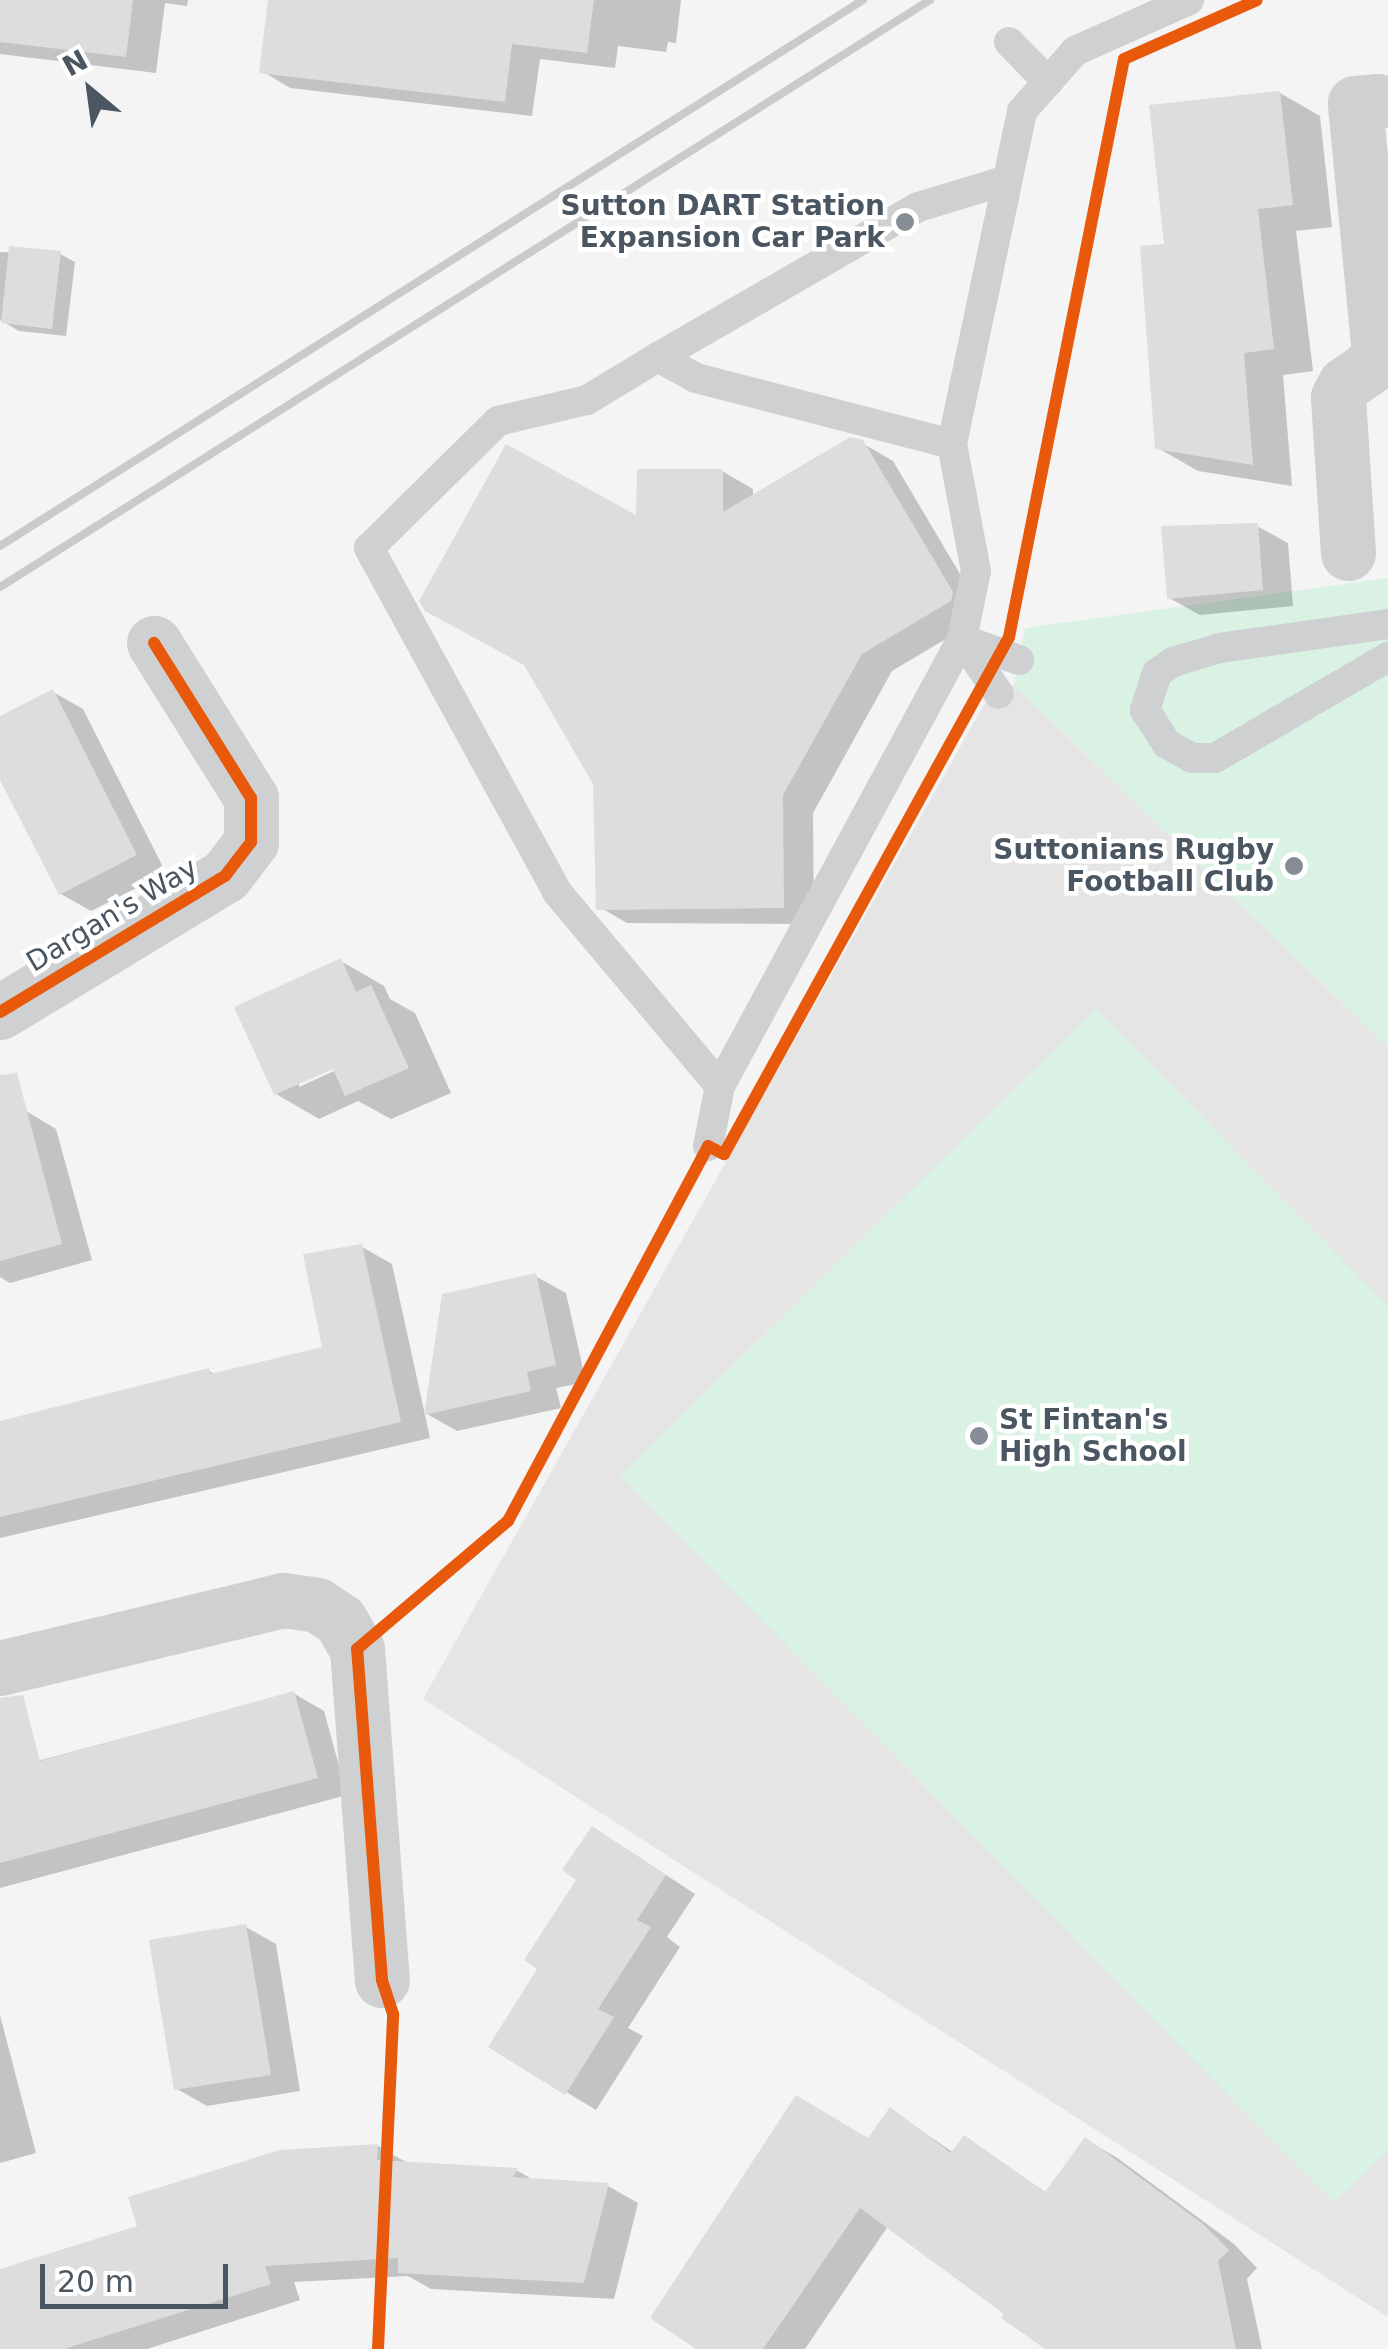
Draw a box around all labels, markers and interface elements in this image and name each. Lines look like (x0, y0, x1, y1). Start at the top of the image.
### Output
north arrow (40, 40, 140, 140)
text: N (57, 43, 93, 83)
place label: Sutton DART Station Expansion Car Park (561, 189, 885, 255)
marker: Sutton DART Station Expansion Car Park (894, 211, 916, 233)
place label: Suttonians Rugby Football Club (993, 833, 1274, 899)
street label: Dargan's Way (21, 851, 203, 979)
marker: Suttonians Rugby Football Club (1283, 855, 1305, 877)
place label: St Fintan's High School (999, 1403, 1187, 1469)
marker: St Fintan's High School (968, 1425, 990, 1447)
scale bar (45, 2244, 232, 2306)
text: 20 m (57, 2264, 134, 2299)

